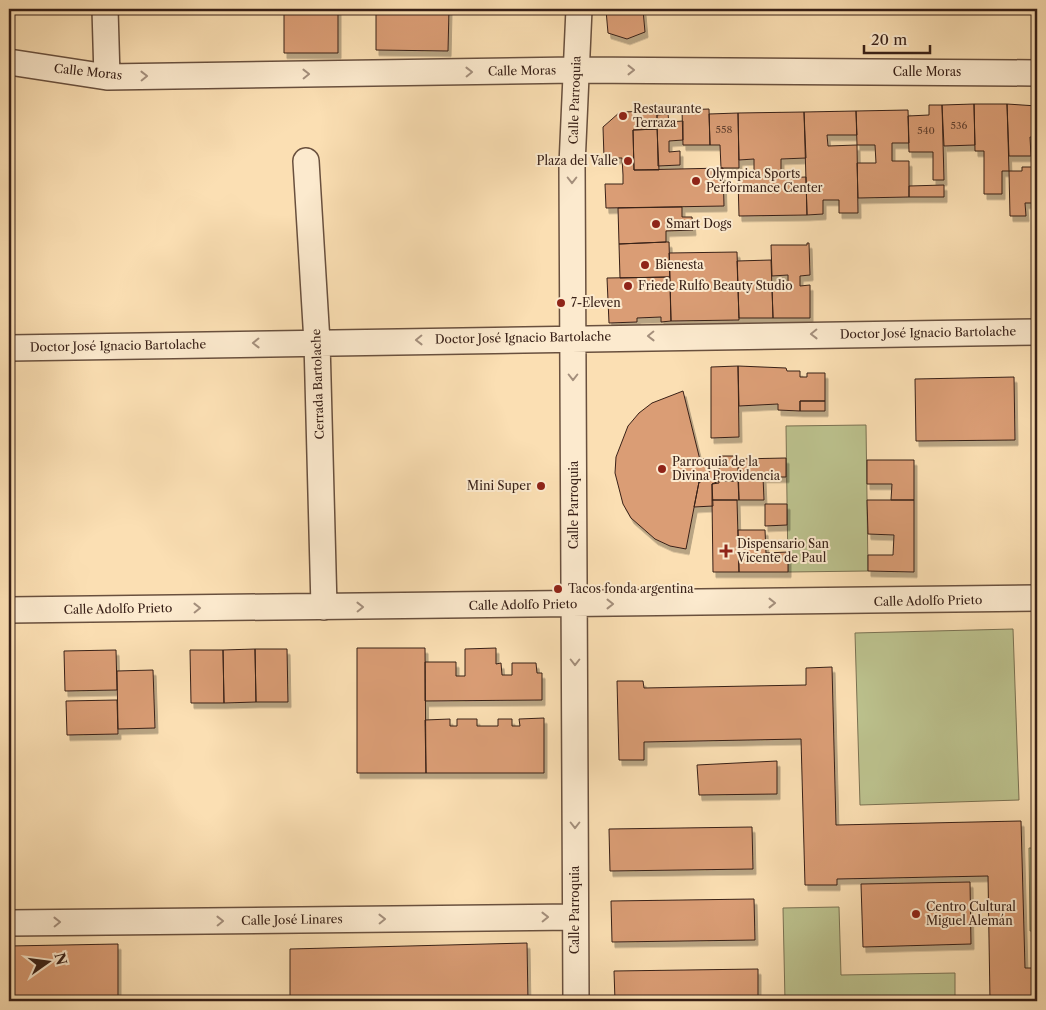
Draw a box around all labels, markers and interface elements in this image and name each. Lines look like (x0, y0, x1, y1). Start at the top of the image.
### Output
scale bar (864, 22, 930, 54)
text: 20 m (871, 30, 907, 49)
street label: Calle Parroquia (565, 55, 584, 145)
street label: Calle Moras (53, 60, 123, 83)
street label: Calle Moras (488, 62, 556, 79)
street label: Calle Moras (893, 64, 961, 79)
one-way arrow (628, 65, 636, 75)
one-way arrow (465, 66, 473, 77)
one-way arrow (303, 69, 311, 79)
one-way arrow (140, 71, 148, 81)
place label: Restaurante Terraza (633, 101, 702, 130)
marker: Restaurante Terraza (617, 110, 629, 122)
house number: 536 (951, 119, 968, 132)
house number: 558 (716, 123, 732, 136)
house number: 540 (917, 124, 935, 137)
place label: Plaza del Valle (537, 153, 618, 168)
marker: Plaza del Valle (622, 155, 634, 167)
place label: Olympica Sports Performance Center (706, 166, 823, 195)
marker: Olympica Sports Performance Center (690, 175, 702, 187)
one-way arrow (567, 176, 578, 184)
place label: Smart Dogs (666, 216, 732, 231)
marker: Smart Dogs (650, 218, 662, 230)
place label: Bienesta (655, 257, 704, 272)
marker: Bienesta (639, 259, 651, 271)
place label: Friede Rulfo Beauty Studio (638, 278, 793, 293)
marker: Friede Rulfo Beauty Studio (622, 280, 634, 292)
place label: 7-Eleven (571, 295, 621, 310)
marker: 7-Eleven (555, 297, 567, 309)
street label: Doctor José Ignacio Bartolache (840, 323, 1017, 342)
street label: Cerrada Bartolache (308, 328, 327, 440)
street label: Doctor José Ignacio Bartolache (435, 328, 612, 347)
one-way arrow (809, 329, 817, 339)
one-way arrow (647, 331, 654, 341)
one-way arrow (414, 335, 422, 346)
street label: Doctor José Ignacio Bartolache (30, 336, 207, 355)
one-way arrow (252, 338, 260, 349)
one-way arrow (568, 374, 578, 382)
place label: Parroquia de la Divina Providencia (672, 454, 781, 483)
street label: Calle Parroquia (566, 460, 581, 549)
marker: Parroquia de la Divina Providencia (656, 463, 668, 475)
place label: Mini Super (467, 478, 531, 493)
marker: Mini Super (535, 480, 547, 492)
place label: Dispensario San Vicente de Paul (736, 536, 830, 565)
marker: Dispensario San Vicente de Paul (719, 544, 733, 558)
place label: Tacos fonda argentina (568, 581, 694, 596)
marker: Tacos fonda argentina (552, 583, 564, 595)
street label: Calle Adolfo Prieto (874, 592, 982, 609)
street label: Calle Adolfo Prieto (469, 596, 577, 613)
one-way arrow (769, 598, 777, 608)
one-way arrow (606, 599, 614, 609)
street label: Calle Adolfo Prieto (64, 600, 172, 617)
one-way arrow (356, 602, 364, 612)
one-way arrow (194, 603, 202, 613)
one-way arrow (569, 659, 580, 667)
one-way arrow (570, 822, 580, 829)
street label: Calle Parroquia (567, 865, 582, 954)
place label: Centro Cultural Miguel Alemán (926, 899, 1016, 928)
marker: Centro Cultural Miguel Alemán (910, 908, 922, 920)
street label: Calle José Linares (241, 911, 343, 928)
one-way arrow (542, 912, 549, 922)
one-way arrow (379, 914, 387, 924)
one-way arrow (216, 915, 224, 926)
one-way arrow (54, 917, 62, 927)
north arrow (22, 938, 72, 988)
text: N (50, 951, 71, 967)

